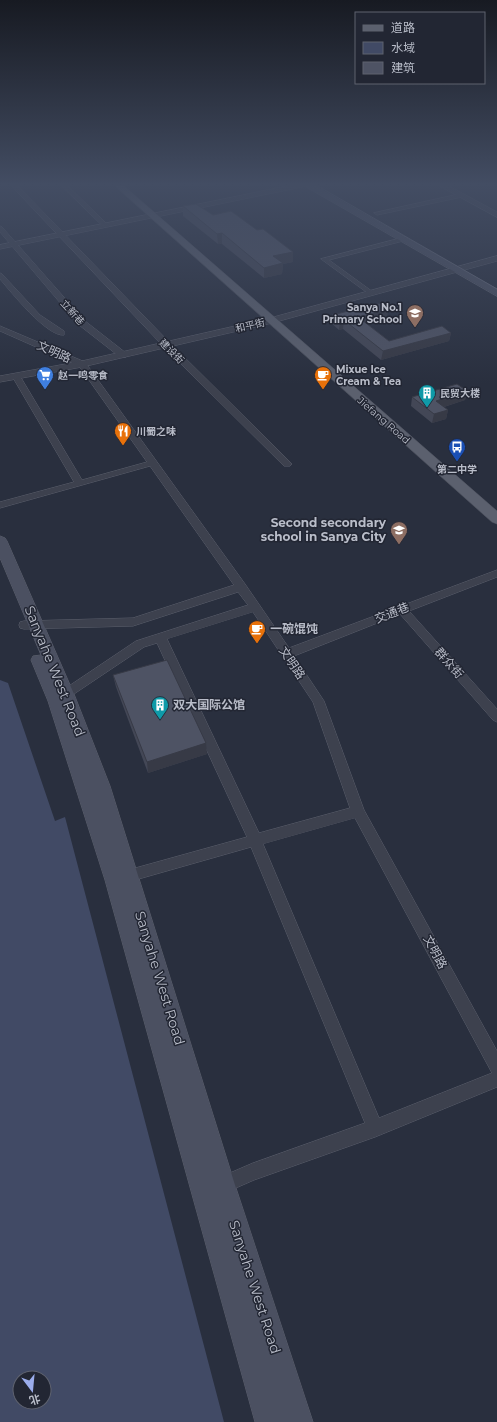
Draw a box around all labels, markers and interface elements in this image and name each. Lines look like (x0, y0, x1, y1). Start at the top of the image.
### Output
legend (355, 12, 485, 84)
text: 道路 (391, 20, 415, 35)
text: 水域 (391, 40, 415, 55)
text: 建筑 (391, 60, 415, 75)
street label: 立新巷 (58, 297, 87, 328)
place label: Sanya No.1 Primary School (322, 301, 402, 326)
school or university icon: Sanya No.1 Primary School (405, 303, 425, 328)
street label: 和平街 (234, 316, 266, 335)
street label: 建设街 (156, 336, 187, 367)
street label: 文明路 (35, 337, 74, 366)
place label: Mixue Ice Cream & Tea (336, 363, 401, 388)
supermarket icon: 赵一鸣零食 (35, 365, 55, 390)
cafe icon: Mixue Ice Cream & Tea (313, 365, 333, 390)
place label: 赵一鸣零食 (58, 369, 108, 382)
building icon: 民贸大楼 (417, 383, 437, 408)
place label: 民贸大楼 (440, 387, 480, 400)
street label: Jiefang Road (354, 393, 413, 447)
restaurant icon: 川蜀之味 (113, 421, 133, 446)
place label: 川蜀之味 (136, 425, 176, 438)
bus stop icon: 第二中学 (447, 437, 467, 462)
place label: 第二中学 (437, 463, 477, 476)
place label: Second secondary school in Sanya City (261, 515, 387, 544)
school or university icon: Second secondary school in Sanya City (389, 520, 409, 545)
street label: 交通巷 (372, 599, 411, 626)
street label: Sanyahe West Road (21, 603, 89, 739)
cafe icon: 一碗馄饨 (247, 619, 267, 644)
place label: 一碗馄饨 (270, 621, 318, 636)
street label: 文明路 (276, 644, 309, 682)
street label: 群众街 (432, 644, 467, 681)
building icon: 双大国际公馆 (150, 695, 170, 720)
place label: 双大国际公馆 (173, 697, 245, 712)
street label: Sanyahe West Road (131, 909, 189, 1047)
street label: 文明路 (420, 932, 451, 971)
street label: Sanyahe West Road (225, 1218, 285, 1356)
north arrow (12, 1370, 52, 1410)
text: 北 (28, 1391, 42, 1408)

